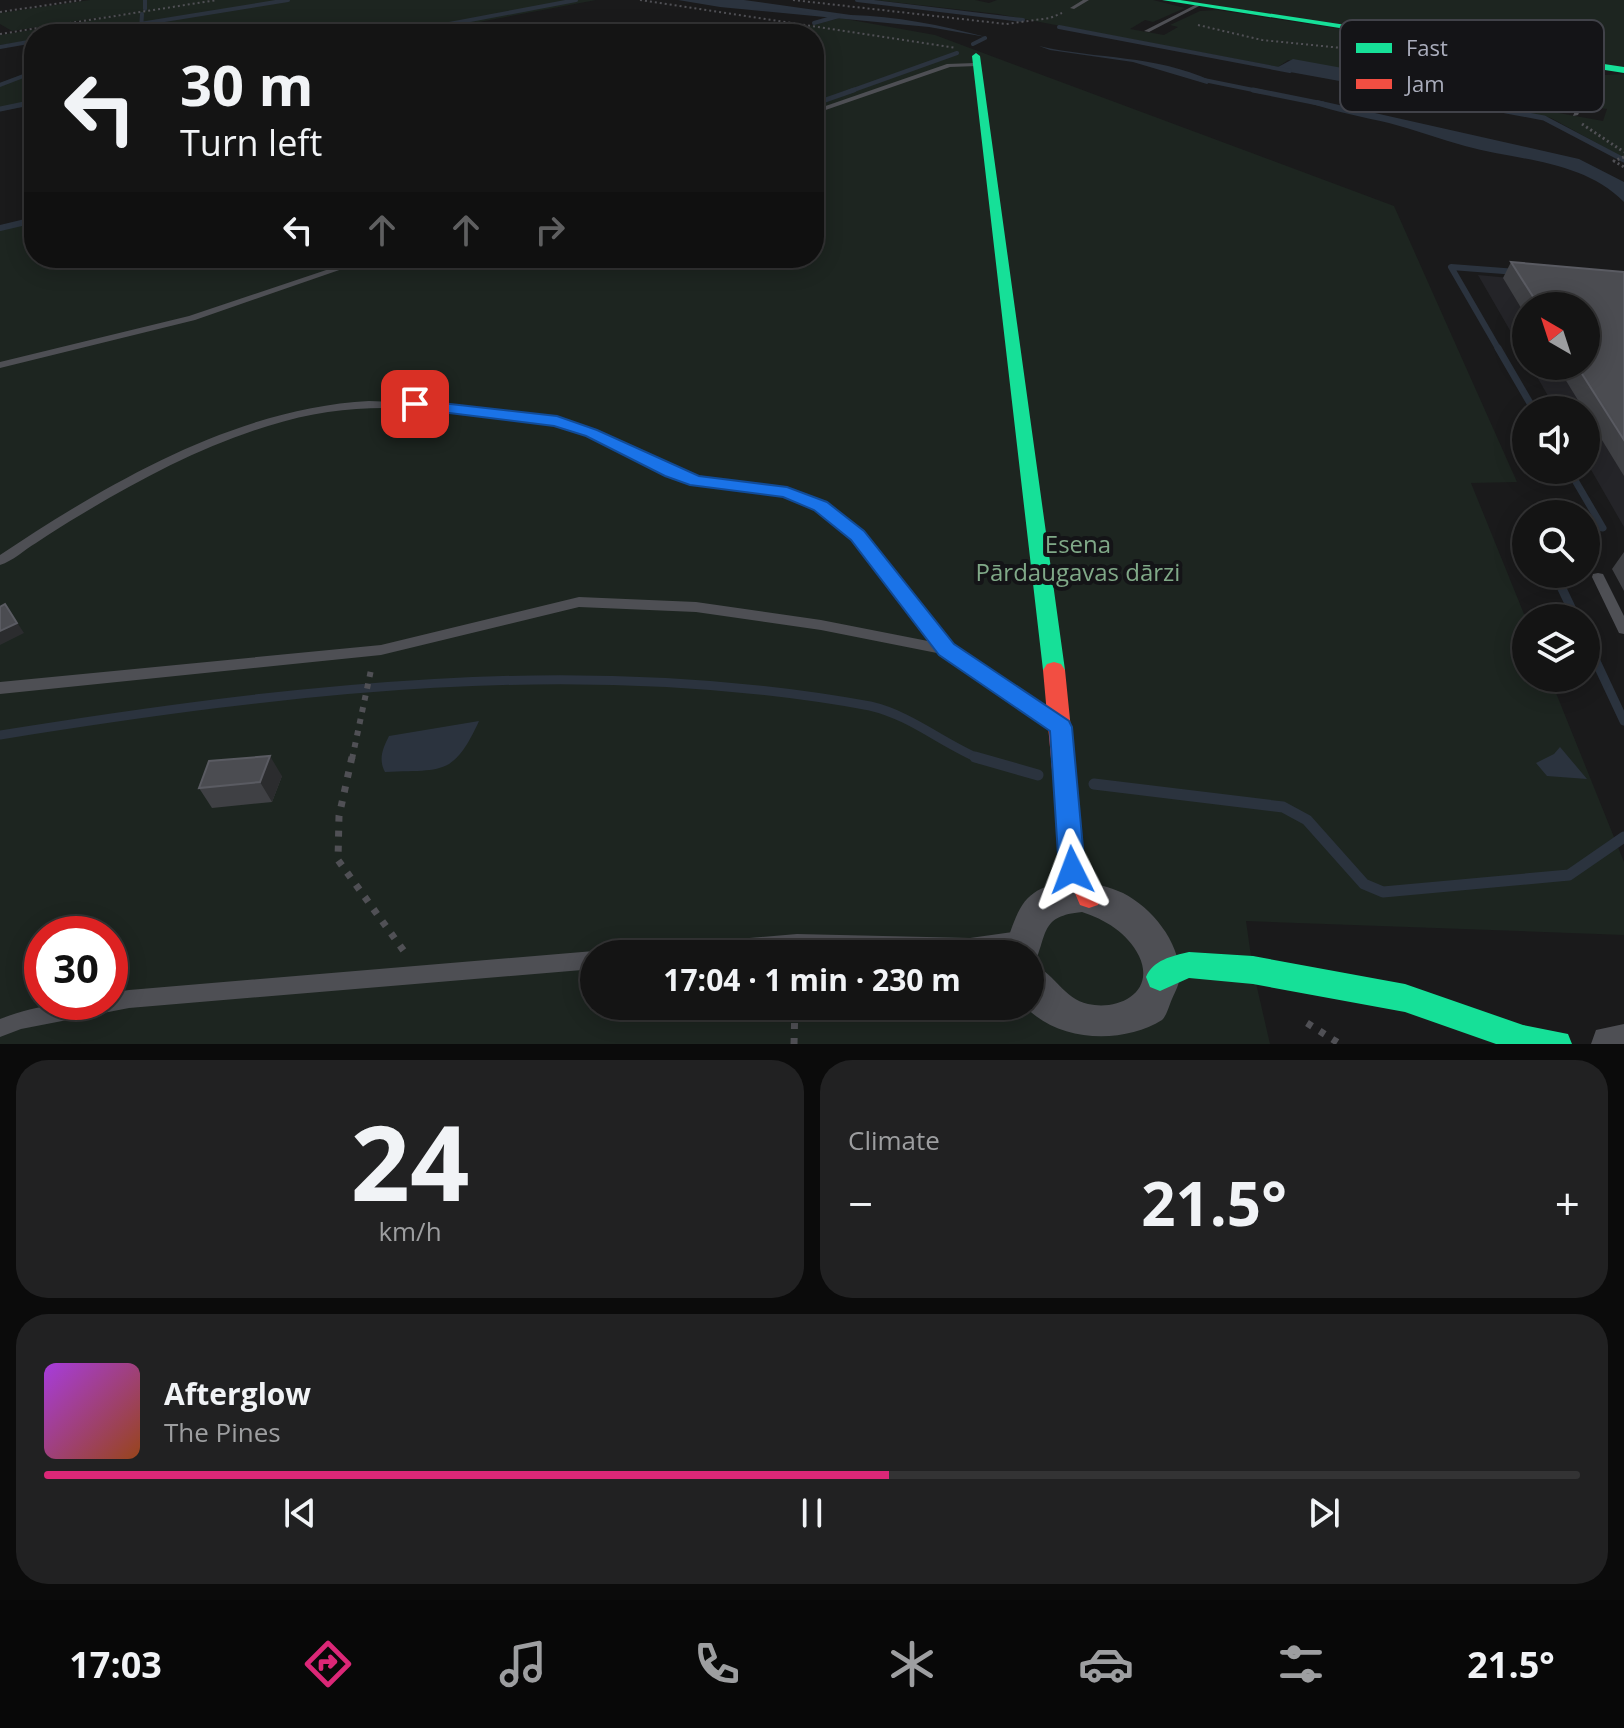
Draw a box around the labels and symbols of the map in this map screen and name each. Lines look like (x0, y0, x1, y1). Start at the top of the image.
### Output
legend (1340, 20, 1604, 112)
text: Fast (1406, 32, 1448, 62)
text: Jam (1404, 68, 1445, 98)
north arrow (1512, 292, 1600, 380)
pin (381, 370, 449, 438)
park label: Esena Pārdaugavas dārzi (976, 527, 1180, 588)
position arrow (1030, 828, 1114, 912)
speed limit sign: 30 (24, 916, 128, 1020)

